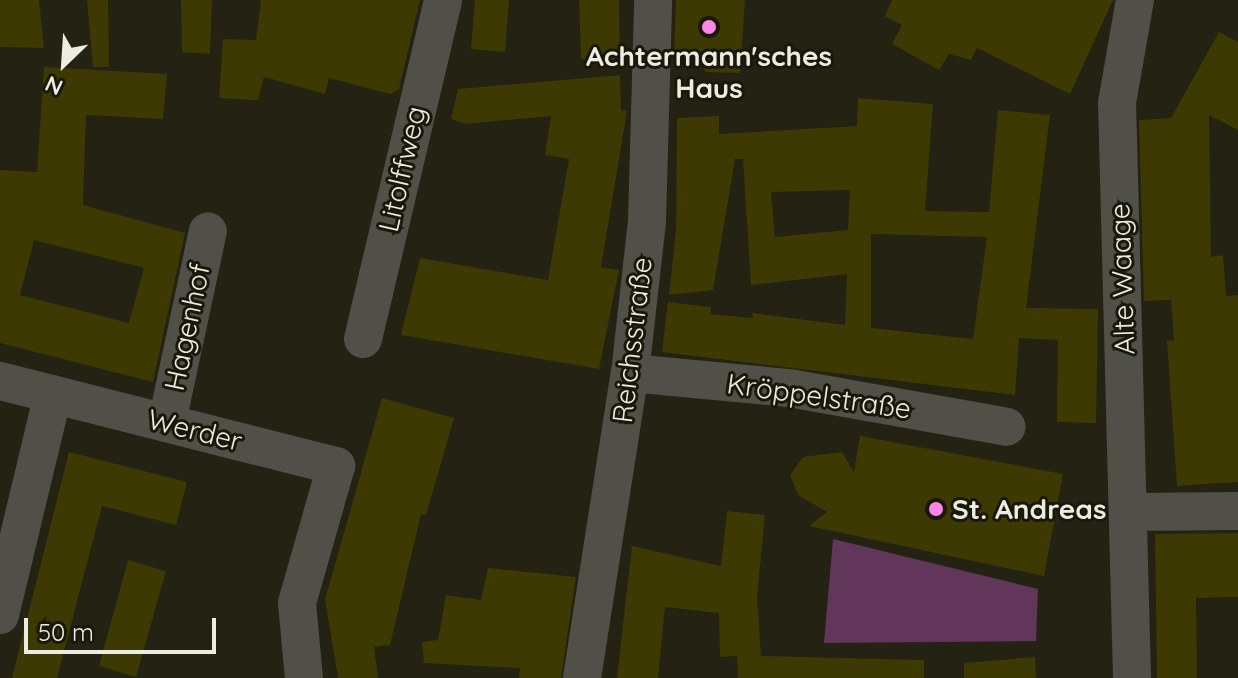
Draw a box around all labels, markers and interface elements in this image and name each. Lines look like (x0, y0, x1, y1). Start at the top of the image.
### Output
marker: Achtermann'sches Haus (700, 18, 718, 36)
north arrow (24, 24, 104, 104)
place label: Achtermann'sches Haus (586, 39, 832, 105)
text: N (41, 70, 67, 102)
street label: Litolffweg (371, 103, 433, 235)
street label: Alte Waage (1103, 203, 1141, 355)
street label: Reichsstraße (605, 255, 659, 425)
street label: Hagenhof (157, 260, 217, 394)
street label: Kröppelstraße (725, 366, 913, 426)
street label: Werder (144, 402, 246, 458)
place label: St. Andreas (952, 492, 1106, 526)
marker: St. Andreas (927, 500, 945, 518)
scale bar (28, 602, 220, 652)
text: 50 m (38, 617, 94, 647)

